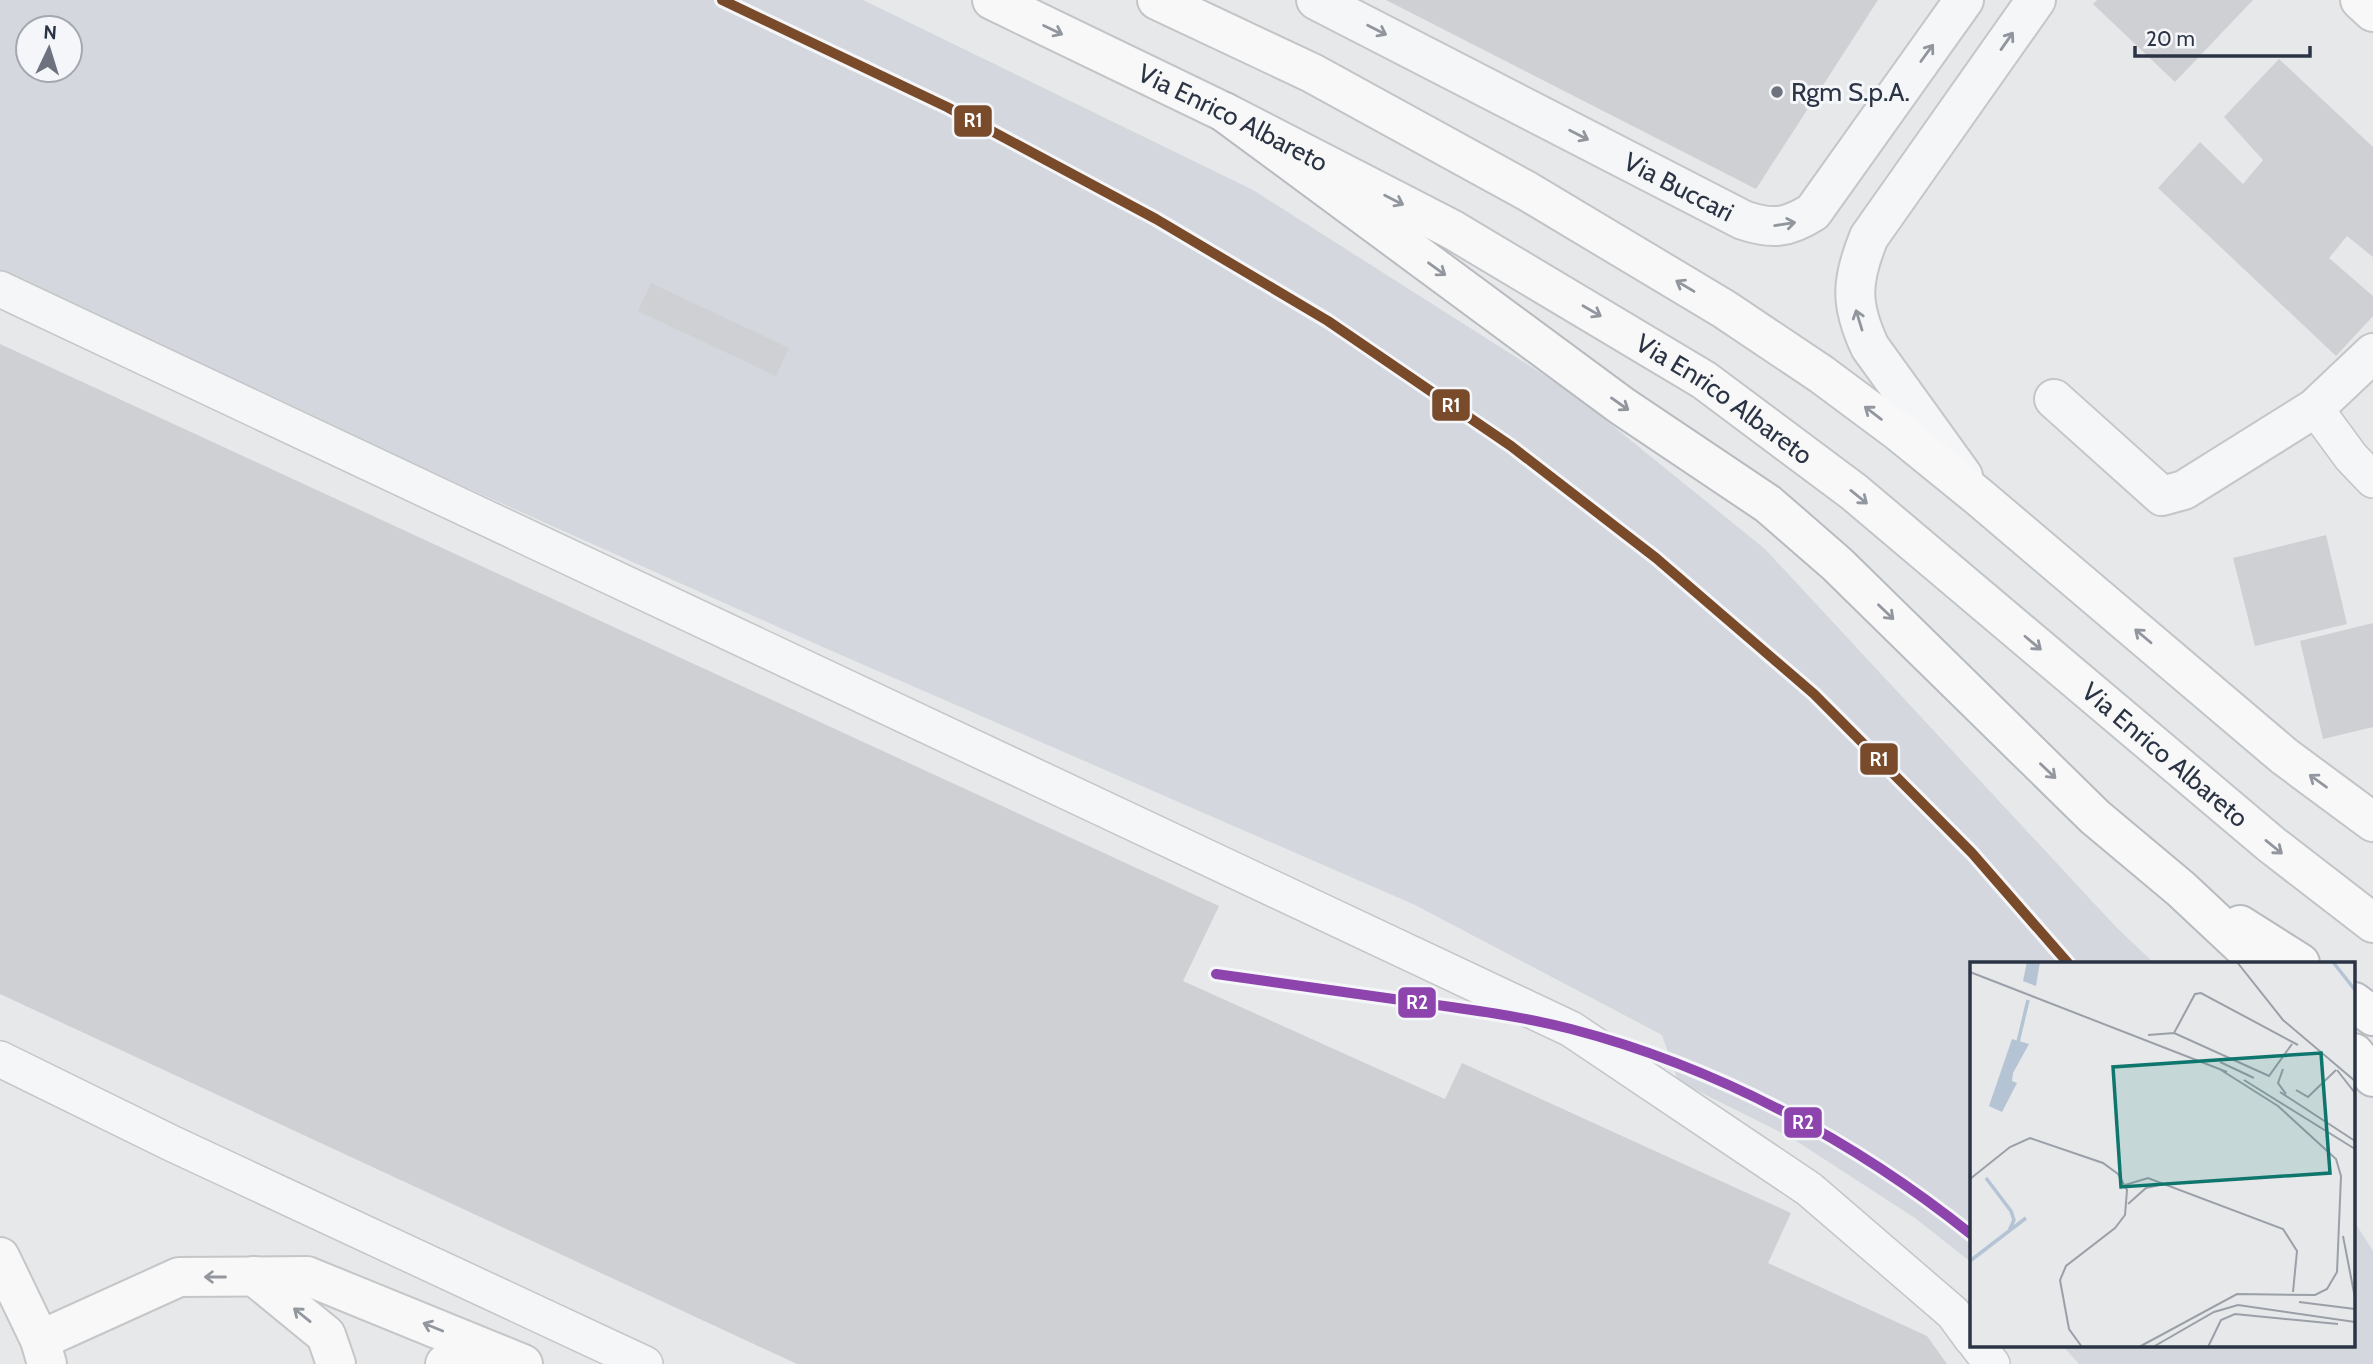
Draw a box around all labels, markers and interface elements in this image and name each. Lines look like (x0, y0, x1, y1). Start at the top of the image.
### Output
north arrow (14, 14, 84, 84)
scale bar (2135, 14, 2310, 58)
text: N (43, 21, 58, 44)
one-way arrow (1043, 24, 1064, 37)
one-way arrow (1366, 24, 1387, 38)
text: 20 m (2146, 26, 2195, 51)
one-way arrow (2000, 32, 2014, 51)
one-way arrow (1920, 44, 1934, 63)
street label: Via Enrico Albareto (1133, 57, 1333, 179)
place label: Rgm S.p.A. (1791, 76, 1910, 108)
marker: Rgm S.p.A. (1769, 84, 1785, 100)
line badge: R1 (953, 104, 993, 138)
text: R1 (964, 109, 982, 132)
one-way arrow (1568, 128, 1589, 142)
street label: Via Buccari (1618, 145, 1739, 228)
one-way arrow (1383, 193, 1404, 207)
one-way arrow (1773, 217, 1796, 230)
one-way arrow (1427, 262, 1446, 276)
one-way arrow (1676, 278, 1696, 292)
one-way arrow (1581, 305, 1601, 319)
one-way arrow (1852, 309, 1864, 331)
street label: Via Enrico Albareto (1630, 327, 1819, 471)
line badge: R1 (1431, 388, 1471, 422)
text: R1 (1442, 394, 1460, 417)
one-way arrow (1610, 397, 1629, 411)
one-way arrow (1864, 406, 1883, 421)
one-way arrow (1849, 489, 1867, 505)
one-way arrow (1877, 603, 1894, 620)
one-way arrow (2134, 628, 2152, 644)
one-way arrow (2024, 635, 2042, 651)
street label: Via Enrico Albareto (2075, 675, 2255, 834)
line badge: R1 (1859, 742, 1899, 776)
text: R1 (1870, 748, 1888, 771)
one-way arrow (2039, 763, 2056, 780)
one-way arrow (2309, 774, 2328, 789)
one-way arrow (2265, 839, 2283, 854)
inset map (1970, 962, 2356, 1346)
line badge: R2 (1397, 986, 1437, 1019)
text: R2 (1406, 991, 1428, 1014)
line badge: R2 (1783, 1106, 1823, 1139)
text: R2 (1792, 1111, 1814, 1134)
one-way arrow (204, 1270, 227, 1283)
one-way arrow (293, 1308, 311, 1324)
one-way arrow (422, 1320, 444, 1333)

